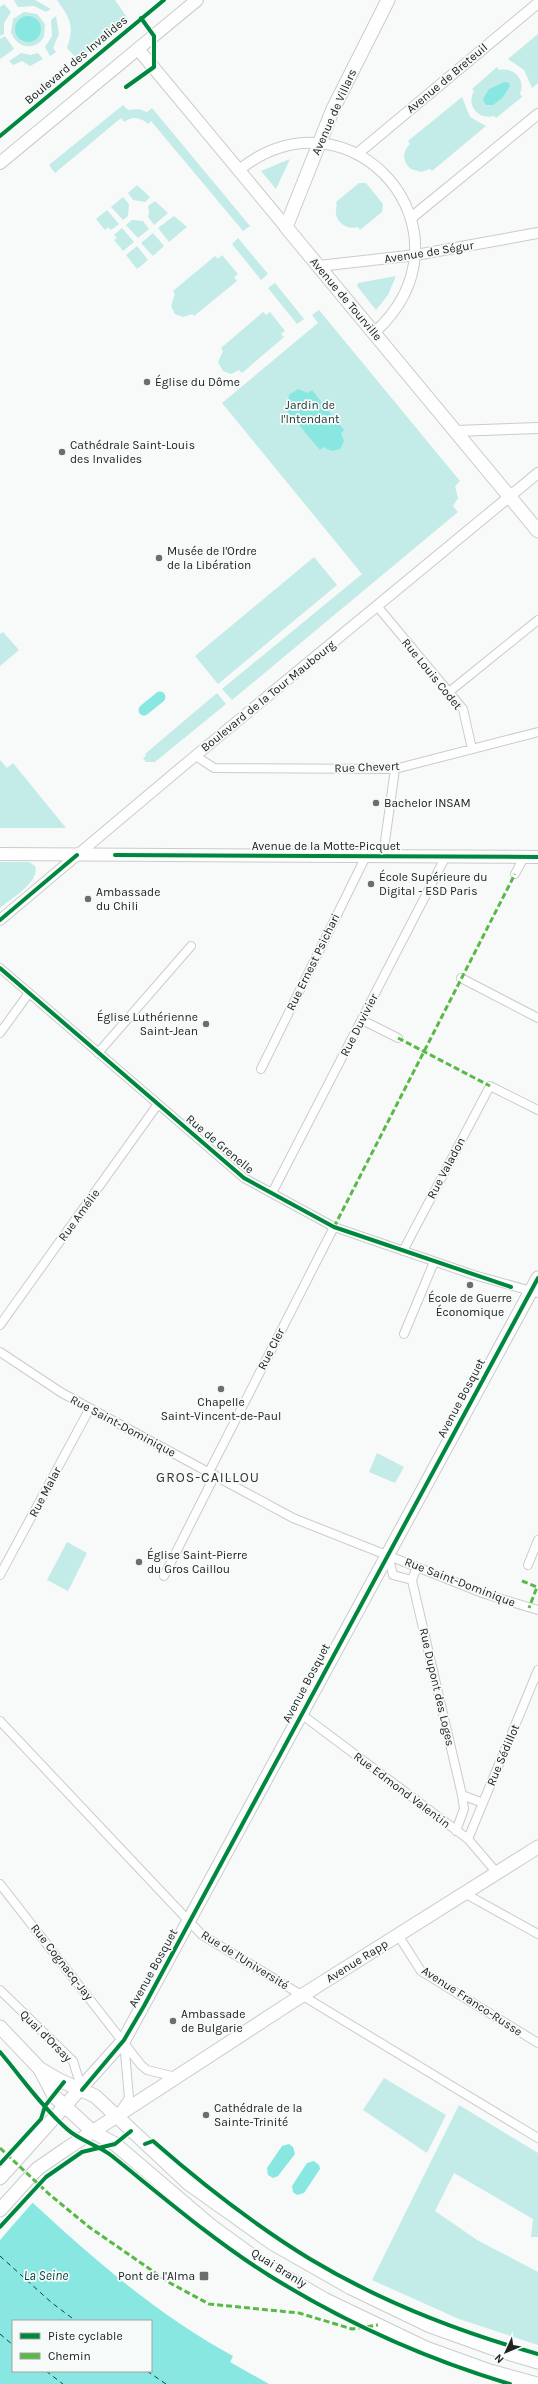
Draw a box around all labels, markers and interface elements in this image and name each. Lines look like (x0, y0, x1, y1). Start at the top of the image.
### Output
street label: Boulevard des Invalides (22, 13, 130, 107)
street label: Avenue de Breteuil (404, 40, 490, 116)
street label: Avenue de Villars (309, 67, 359, 157)
street label: Avenue de Ségur (383, 238, 475, 266)
street label: Avenue de Tourville (307, 255, 385, 343)
place label: Église du Dôme (155, 374, 240, 389)
marker: Église du Dôme (142, 377, 152, 387)
park label: Jardin de l'Intendant (281, 398, 340, 426)
place label: Cathédrale Saint-Louis des Invalides (70, 438, 195, 466)
marker: Cathédrale Saint-Louis des Invalides (57, 447, 67, 457)
place label: Musée de l'Ordre de la Libération (167, 544, 257, 572)
marker: Musée de l'Ordre de la Libération (154, 553, 164, 563)
street label: Rue Louis Codet (399, 636, 465, 713)
street label: Boulevard de la Tour Maubourg (198, 637, 338, 755)
street label: Rue Chevert (334, 759, 400, 775)
place label: Bachelor INSAM (384, 796, 471, 810)
marker: Bachelor INSAM (371, 798, 381, 808)
street label: Avenue de la Motte-Picquet (252, 839, 401, 853)
place label: École Supérieure du Digital - ESD Paris (379, 869, 488, 898)
marker: École Supérieure du Digital - ESD Paris (366, 879, 376, 889)
place label: Ambassade du Chili (96, 885, 160, 913)
marker: Ambassade du Chili (83, 894, 93, 904)
street label: Rue Ernest Psichari (283, 911, 343, 1013)
street label: Rue Duvivier (337, 991, 381, 1059)
place label: Église Luthérienne Saint-Jean (97, 1009, 198, 1038)
marker: Église Luthérienne Saint-Jean (201, 1019, 211, 1029)
street label: Rue de Grenelle (183, 1112, 257, 1176)
street label: Rue Valadon (424, 1135, 468, 1201)
street label: Rue Amélie (55, 1186, 103, 1244)
marker: École de Guerre Économique (465, 1280, 475, 1290)
place label: École de Guerre Économique (428, 1290, 512, 1319)
street label: Rue Cler (255, 1325, 288, 1372)
street label: Avenue Bosquet (434, 1356, 488, 1440)
marker: Chapelle Saint-Vincent-de-Paul (216, 1384, 226, 1394)
street label: Rue Saint-Dominique (68, 1392, 178, 1460)
place label: Chapelle Saint-Vincent-de-Paul (161, 1395, 281, 1423)
street label: Rue Malar (26, 1464, 64, 1519)
district label: GROS-CAILLOU (156, 1469, 260, 1486)
place label: Église Saint-Pierre du Gros Caillou (147, 1547, 247, 1576)
street label: Rue Saint-Dominique (403, 1554, 517, 1610)
marker: Église Saint-Pierre du Gros Caillou (134, 1557, 144, 1567)
street label: Rue Dupont des Loges (417, 1627, 457, 1747)
street label: Avenue Bosquet (279, 1641, 333, 1725)
street label: Rue Sédillot (484, 1722, 522, 1788)
street label: Rue Edmond Valentin (351, 1749, 453, 1831)
street label: Rue Cognacq-Jay (28, 1921, 96, 2003)
street label: Avenue Bosquet (126, 1926, 181, 2010)
street label: Rue de l'Université (199, 1927, 291, 1993)
street label: Avenue Rapp (323, 1936, 391, 1986)
street label: Avenue Franco-Russe (419, 1963, 525, 2039)
street label: Quai d'Orsay (17, 2007, 75, 2065)
place label: Ambassade de Bulgarie (181, 2007, 245, 2035)
marker: Ambassade de Bulgarie (168, 2016, 178, 2026)
place label: Cathédrale de la Sainte-Trinité (214, 2101, 302, 2129)
marker: Cathédrale de la Sainte-Trinité (201, 2110, 211, 2120)
street label: Quai Branly (249, 2245, 310, 2291)
water label: La Seine (24, 2268, 68, 2283)
place label: Pont de l'Alma (118, 2269, 195, 2283)
marker: Pont de l'Alma (198, 2270, 210, 2282)
legend (12, 2320, 152, 2372)
text: Piste cyclable (48, 2329, 123, 2343)
north arrow (486, 2332, 526, 2372)
text: Chemin (48, 2349, 91, 2363)
text: N (492, 2351, 507, 2366)

